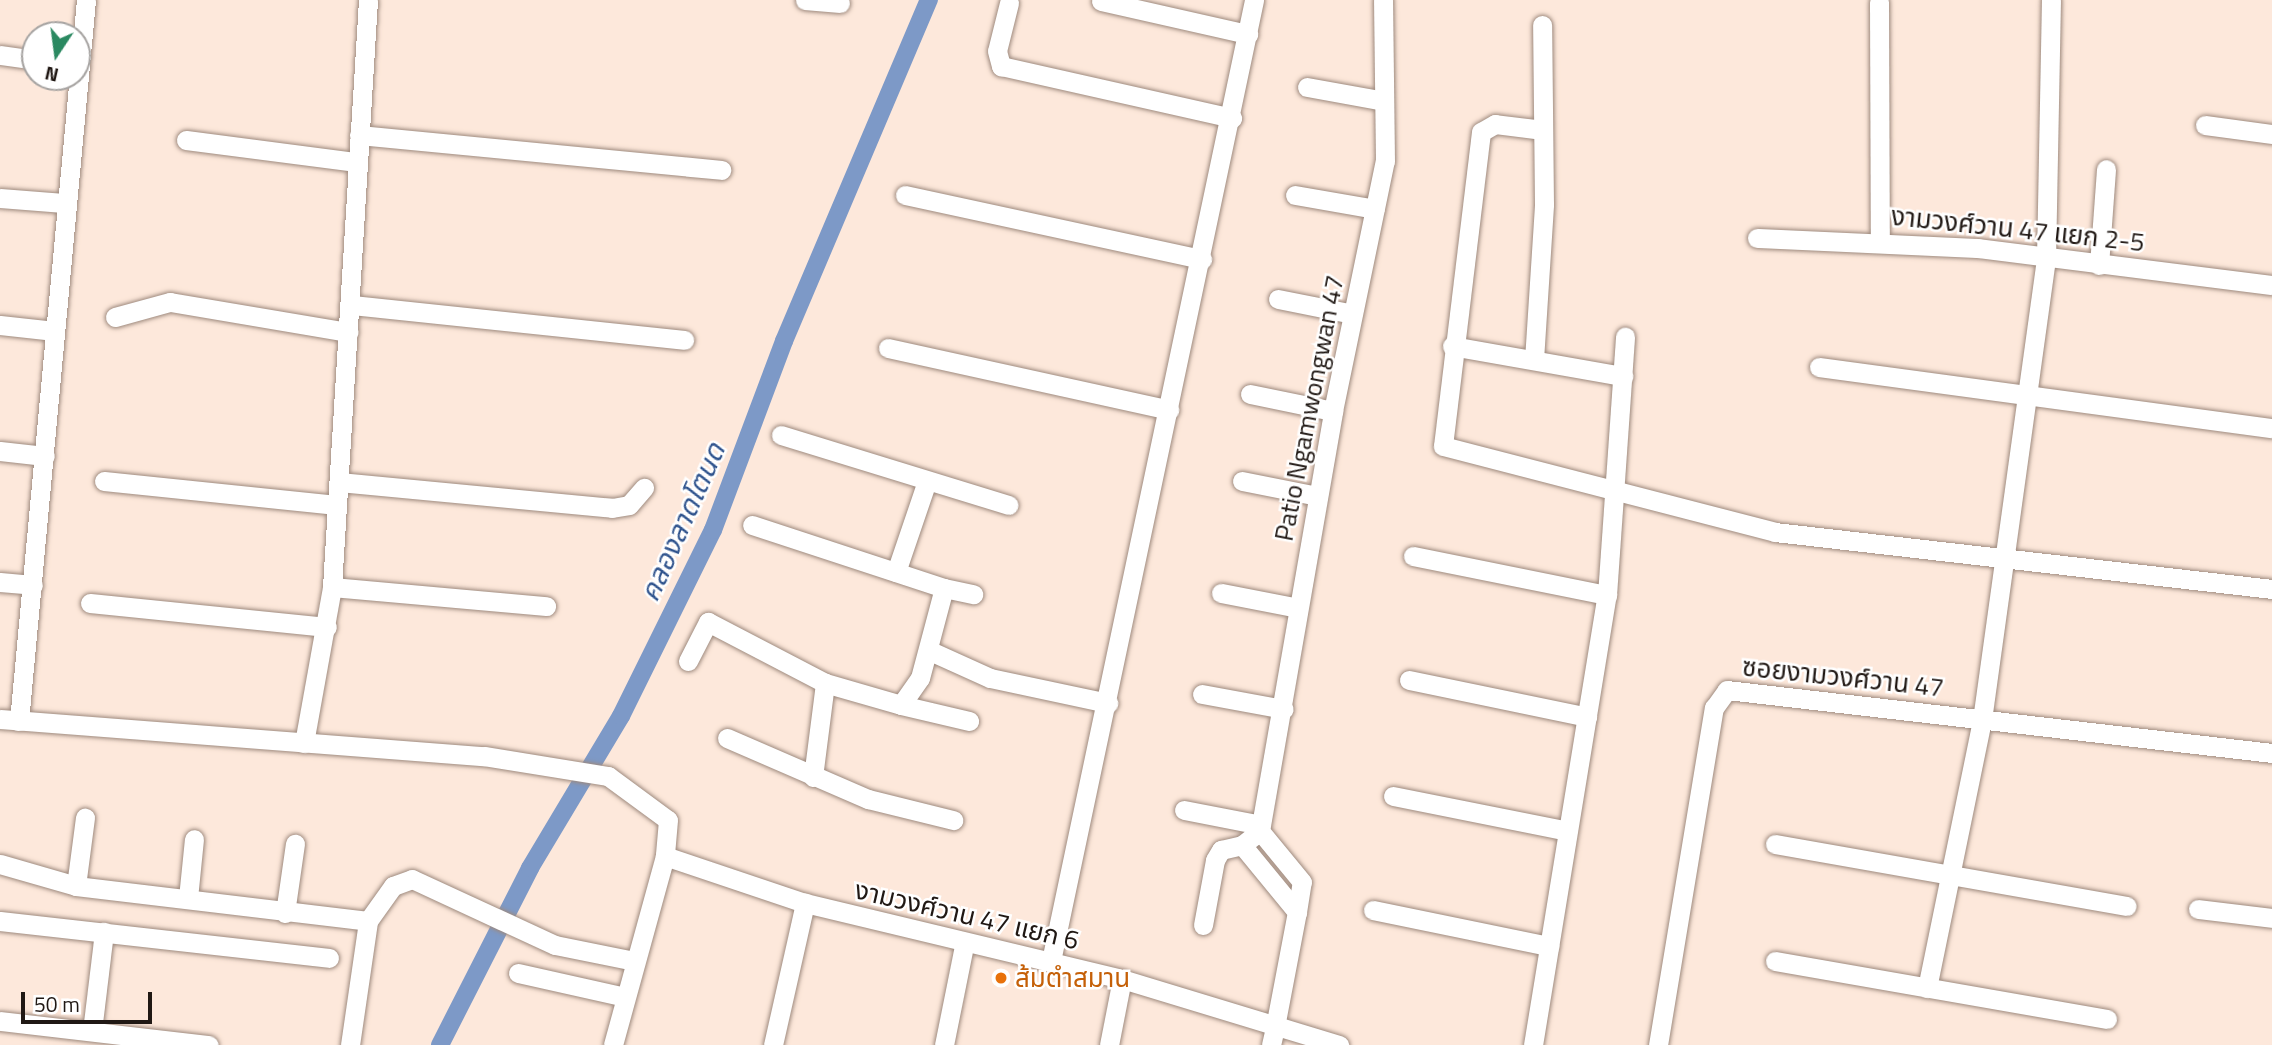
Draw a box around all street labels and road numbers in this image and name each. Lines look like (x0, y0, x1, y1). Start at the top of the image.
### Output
street label: งามวงศ์วาน 47 แยก 2-5 (1890, 200, 2146, 258)
street label: Patio Ngamwongwan 47 (1268, 272, 1350, 544)
street label: ซอยงามวงศ์วาน 47 (1741, 651, 1945, 703)
street label: งามวงศ์วาน 47 แยก 6 (852, 874, 1082, 956)

